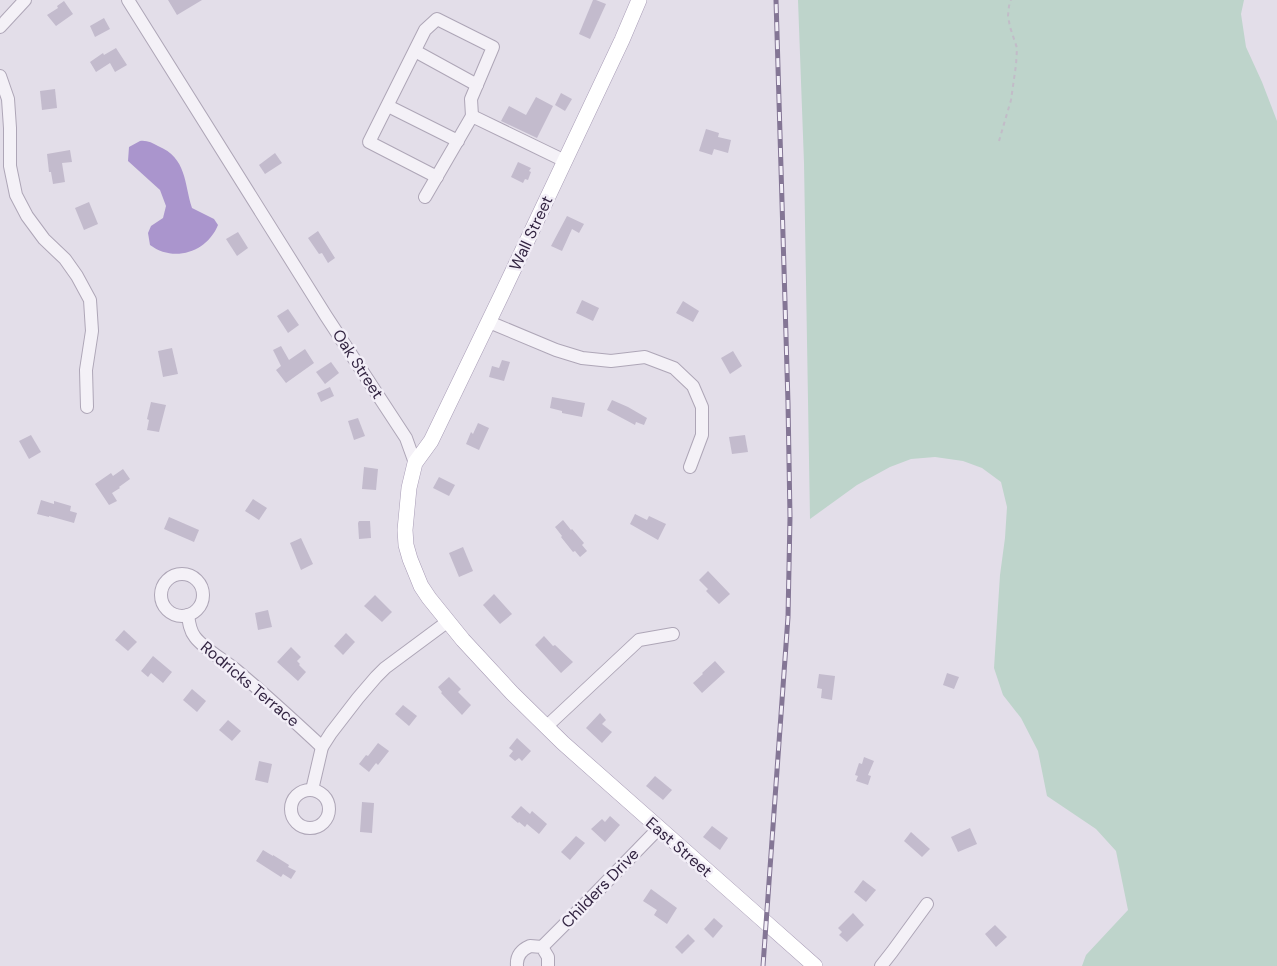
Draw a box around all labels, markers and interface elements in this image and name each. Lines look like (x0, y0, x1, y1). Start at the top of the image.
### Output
street label: Wall Street (505, 192, 557, 274)
street label: Oak Street (328, 325, 388, 403)
street label: Rodricks Terrace (196, 637, 304, 731)
street label: East Street (641, 812, 717, 882)
street label: Childers Drive (557, 844, 643, 932)

